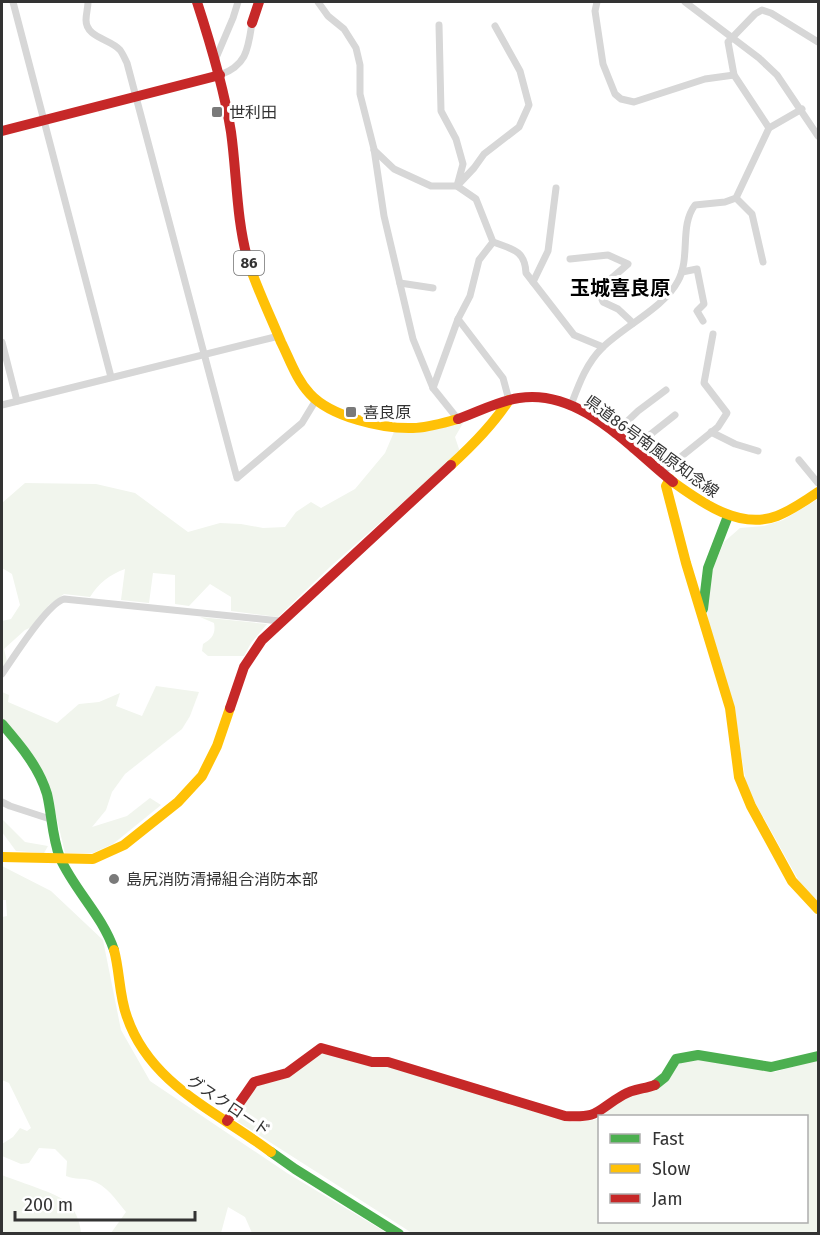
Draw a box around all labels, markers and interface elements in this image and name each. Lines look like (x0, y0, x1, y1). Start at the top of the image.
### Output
place label: 世利田 (229, 103, 277, 122)
marker: 世利田 (210, 105, 224, 119)
road number: 86 (234, 251, 264, 275)
district label: 玉城喜良原 (570, 276, 670, 300)
street label: 県道86号南風原知念線 (581, 391, 723, 502)
place label: 喜良原 (363, 403, 411, 422)
marker: 喜良原 (344, 405, 358, 419)
place label: 島尻消防清掃組合消防本部 (126, 870, 318, 889)
marker: 島尻消防清掃組合消防本部 (107, 872, 121, 886)
street label: グスクロード (184, 1071, 274, 1140)
legend (598, 1115, 808, 1223)
text: Fast (652, 1128, 685, 1150)
text: Slow (652, 1158, 691, 1180)
scale bar (15, 1184, 195, 1222)
text: Jam (652, 1188, 683, 1210)
text: 200 m (24, 1194, 73, 1216)

